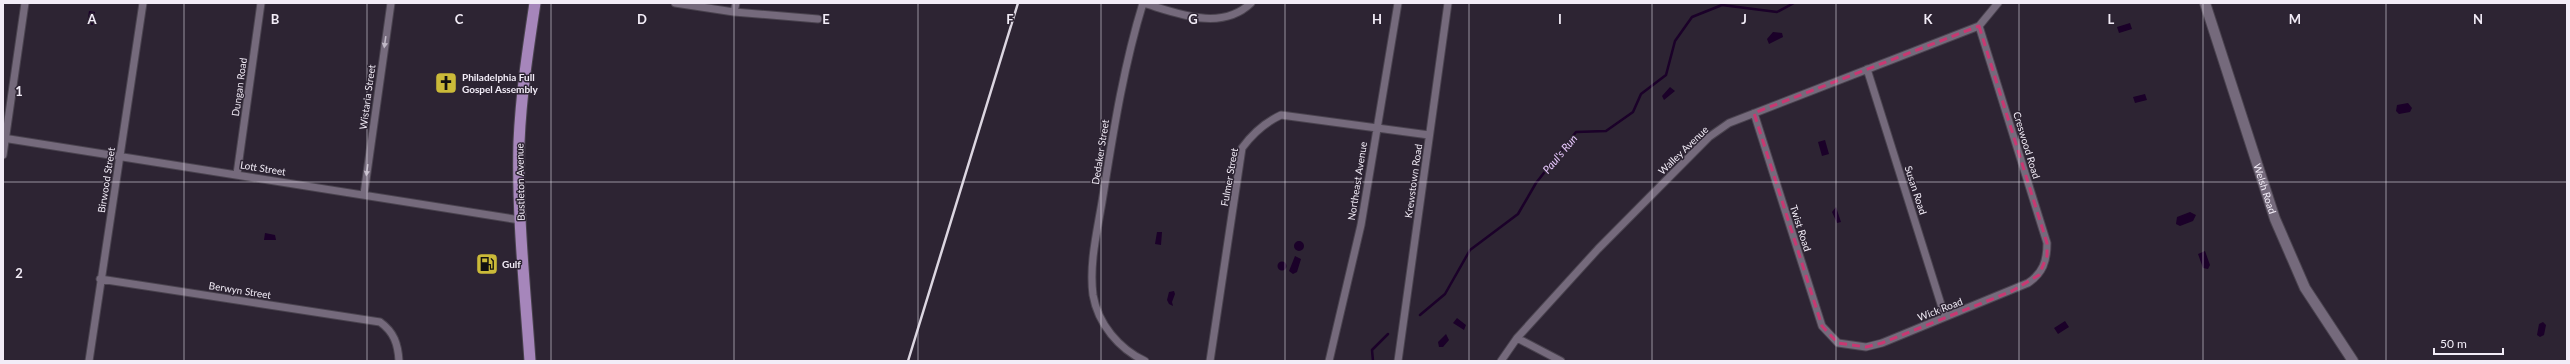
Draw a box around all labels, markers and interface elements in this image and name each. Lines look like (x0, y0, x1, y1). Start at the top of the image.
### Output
text: A (86, 11, 97, 27)
text: B (271, 11, 280, 27)
text: C (455, 11, 464, 27)
text: D (637, 11, 647, 27)
text: E (822, 11, 830, 27)
text: F (1006, 11, 1014, 27)
text: G (1188, 11, 1198, 27)
text: H (1372, 11, 1382, 27)
text: I (1558, 11, 1562, 27)
text: J (1741, 11, 1747, 27)
text: K (1924, 11, 1934, 27)
text: L (2108, 11, 2115, 27)
text: M (2289, 11, 2301, 27)
text: N (2473, 11, 2483, 27)
one-way arrow (382, 36, 388, 48)
street label: Dungan Road (229, 57, 249, 117)
street label: Wistaria Street (356, 63, 378, 130)
church icon: Philadelphia Full Gospel Assembly (433, 70, 459, 96)
place label: Philadelphia Full Gospel Assembly (462, 71, 539, 95)
text: 1 (15, 83, 23, 99)
street label: Creswood Road (2011, 110, 2043, 180)
street label: Dedaker Street (1089, 118, 1111, 185)
street label: Walley Avenue (1655, 123, 1711, 177)
water label: Paul's Run (1540, 132, 1580, 176)
street label: Northeast Avenue (1345, 141, 1369, 221)
street label: Bustleton Avenue (513, 143, 527, 221)
street label: Krewstown Road (1402, 143, 1424, 219)
street label: Birwood Street (95, 146, 117, 214)
street label: Fulmer Street (1218, 146, 1240, 207)
street label: Lott Street (239, 158, 287, 178)
street label: Welsh Road (2251, 162, 2279, 215)
one-way arrow (364, 164, 370, 176)
street label: Susan Road (1902, 164, 1930, 216)
street label: Twist Road (1788, 203, 1814, 253)
fuel station icon: Gulf (474, 251, 500, 277)
place label: Gulf (502, 258, 521, 270)
text: 2 (15, 265, 23, 281)
street label: Berwyn Street (208, 279, 272, 301)
street label: Wick Road (1916, 295, 1964, 323)
scale bar (2434, 330, 2503, 356)
text: 50 m (2440, 336, 2467, 351)

